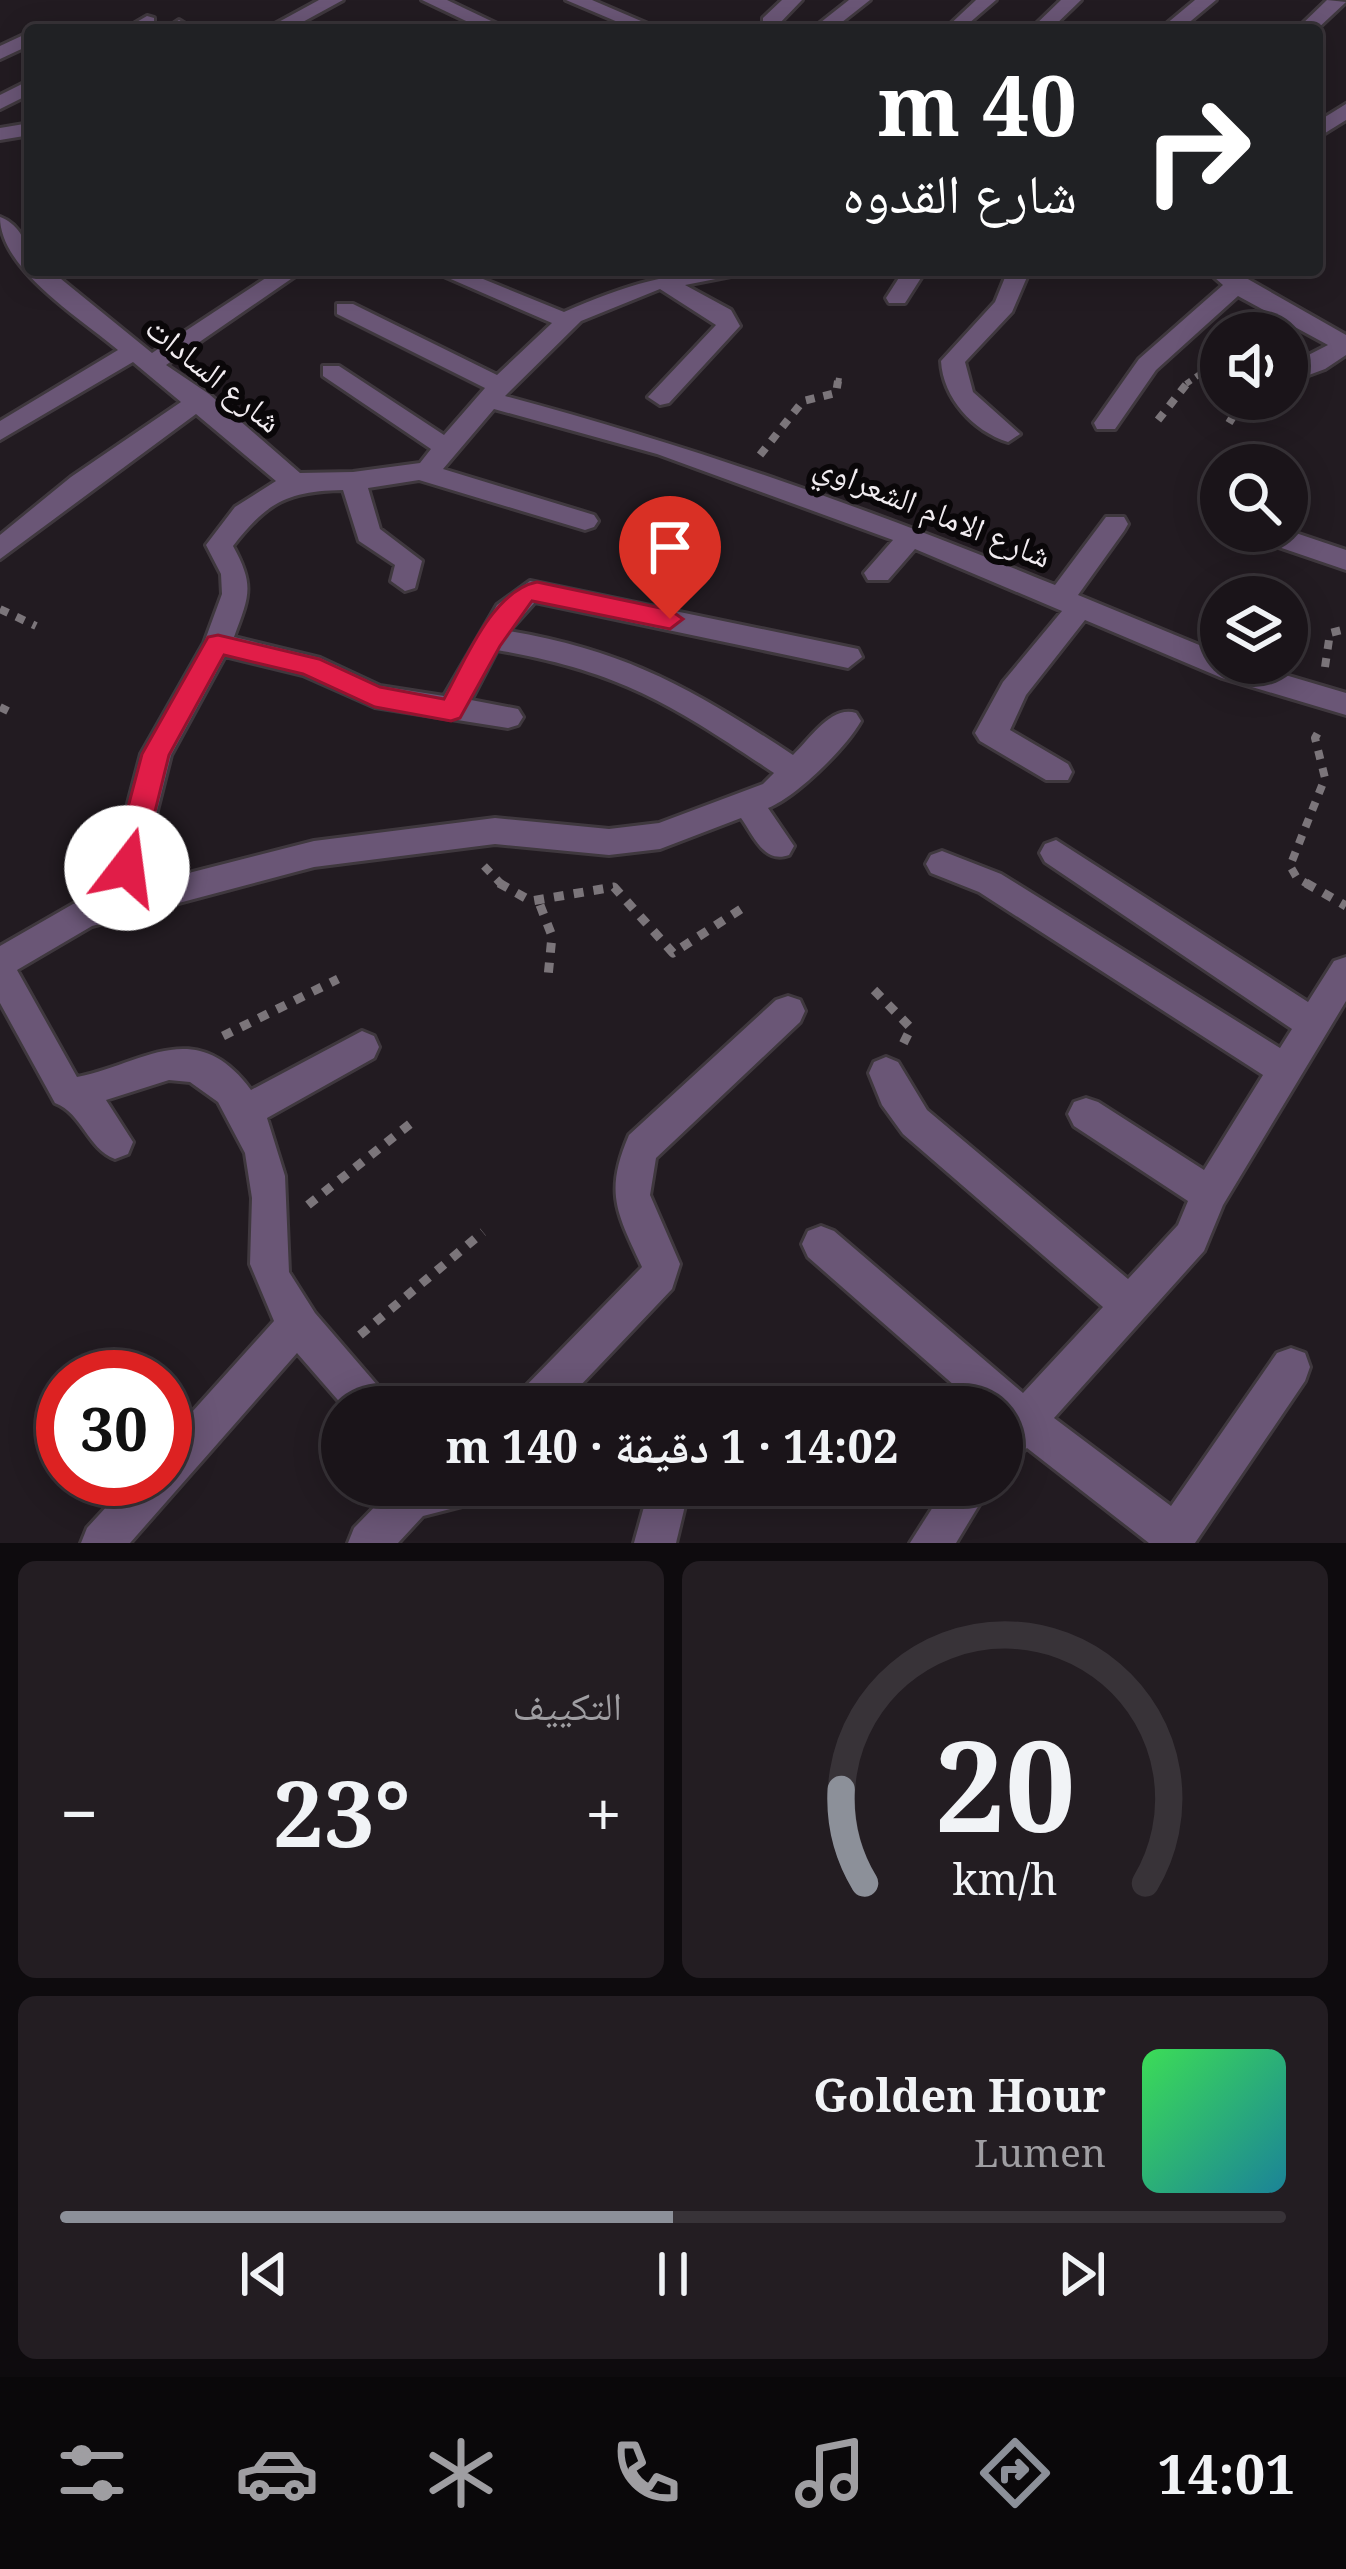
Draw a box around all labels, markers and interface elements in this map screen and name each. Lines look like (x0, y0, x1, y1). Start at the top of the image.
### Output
text: 40 m (877, 46, 1077, 161)
icon: right (1119, 72, 1275, 228)
text: شارع القدوه (842, 155, 1077, 229)
street label: شارع السادات (137, 305, 292, 443)
map controls (1200, 312, 1308, 684)
button: sound (1200, 312, 1308, 420)
street label: شارع الامام الشعراوي (806, 442, 1058, 582)
button: search (1200, 444, 1308, 552)
pin (619, 496, 721, 619)
icon: arrive (637, 514, 703, 580)
button: layers (1200, 576, 1308, 684)
position arrow (64, 805, 190, 931)
speed limit sign: 30 (36, 1350, 192, 1506)
text: 14:02 · 1 دقيقة · 140 m (446, 1415, 898, 1476)
text: التكييف (513, 1678, 622, 1731)
text: 20 (934, 1699, 1076, 1869)
text: 23° (273, 1751, 411, 1873)
text: − (60, 1767, 98, 1857)
text: + (585, 1767, 622, 1857)
text: km/h (952, 1848, 1058, 1907)
text: Golden Hour (813, 2064, 1106, 2125)
text: Lumen (974, 2125, 1106, 2178)
icon: previous (231, 2241, 297, 2307)
icon: pause (640, 2241, 706, 2307)
icon: next (1049, 2241, 1115, 2307)
icon: filters (50, 2431, 134, 2515)
icon: car (235, 2431, 319, 2515)
icon: climate (419, 2431, 503, 2515)
icon: phone (604, 2431, 688, 2515)
icon: music (788, 2431, 872, 2515)
icon: directions (973, 2431, 1057, 2515)
text: 14:01 (1157, 2436, 1296, 2510)

